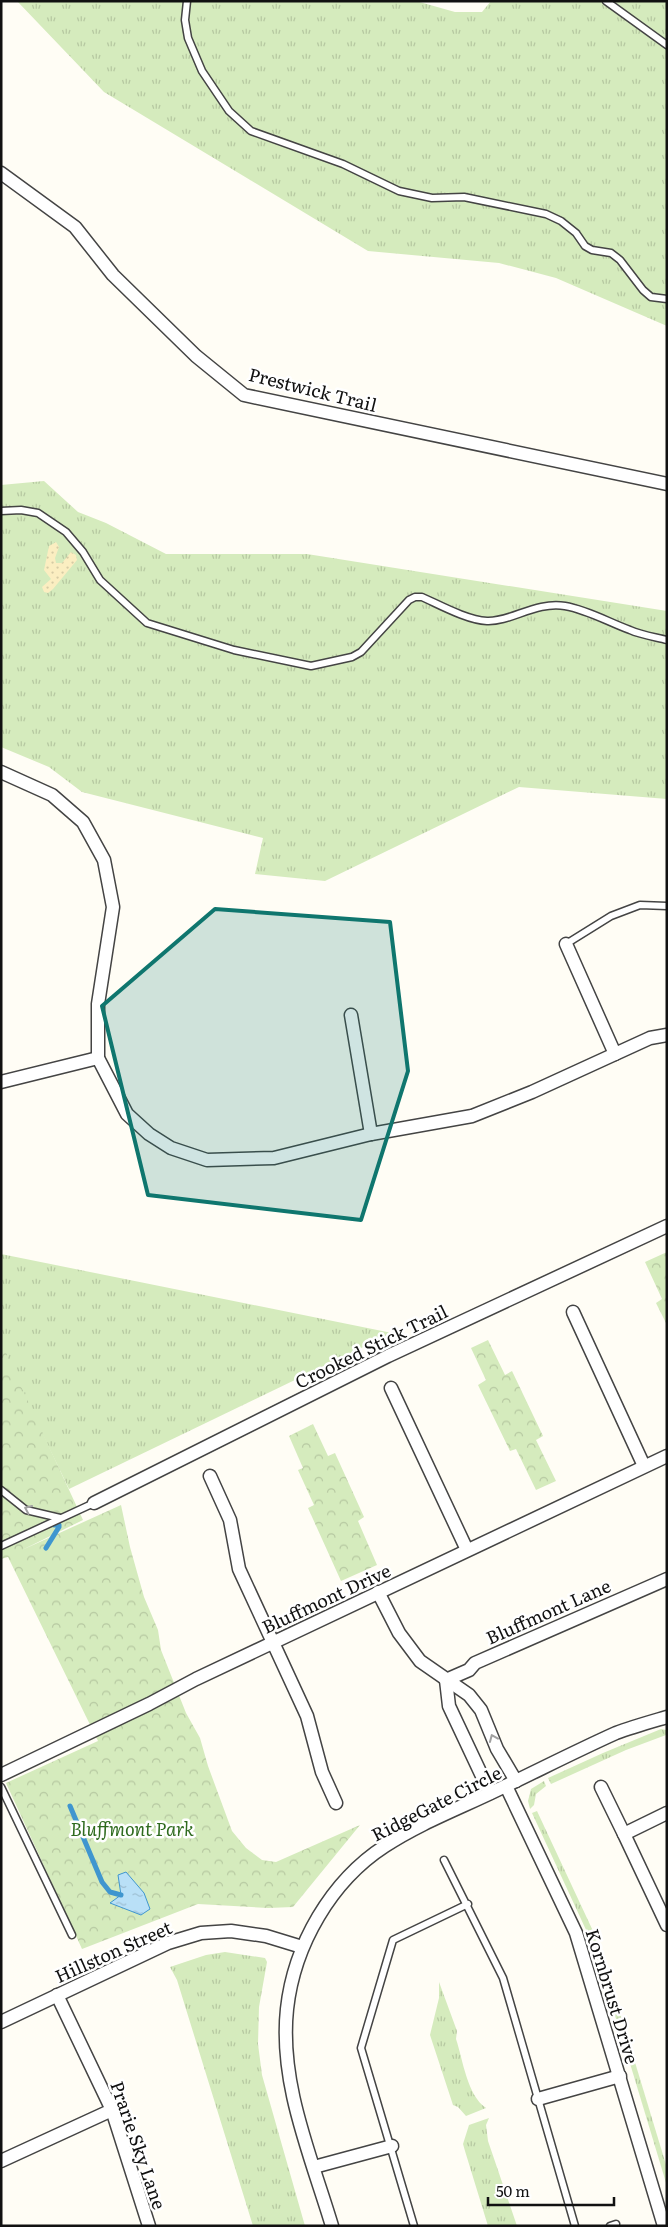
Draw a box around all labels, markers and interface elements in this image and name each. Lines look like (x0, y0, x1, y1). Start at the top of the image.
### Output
street label: Prestwick Trail (246, 360, 380, 418)
street label: Crooked Stick Trail (290, 1297, 452, 1395)
one-way arrow (24, 1505, 33, 1516)
street label: Bluffmont Drive (257, 1556, 395, 1640)
street label: Bluffmont Lane (481, 1571, 615, 1651)
one-way arrow (488, 1734, 499, 1743)
street label: RidgeGate Circle (366, 1759, 506, 1847)
park label: Bluffmont Park (70, 1815, 194, 1842)
street label: Hillston Street (50, 1913, 177, 1989)
street label: Kornbrust Drive (580, 1925, 646, 2067)
street label: Prarie Sky Lane (104, 2077, 174, 2213)
scale bar (488, 2174, 614, 2206)
text: 50 m (496, 2179, 530, 2202)

